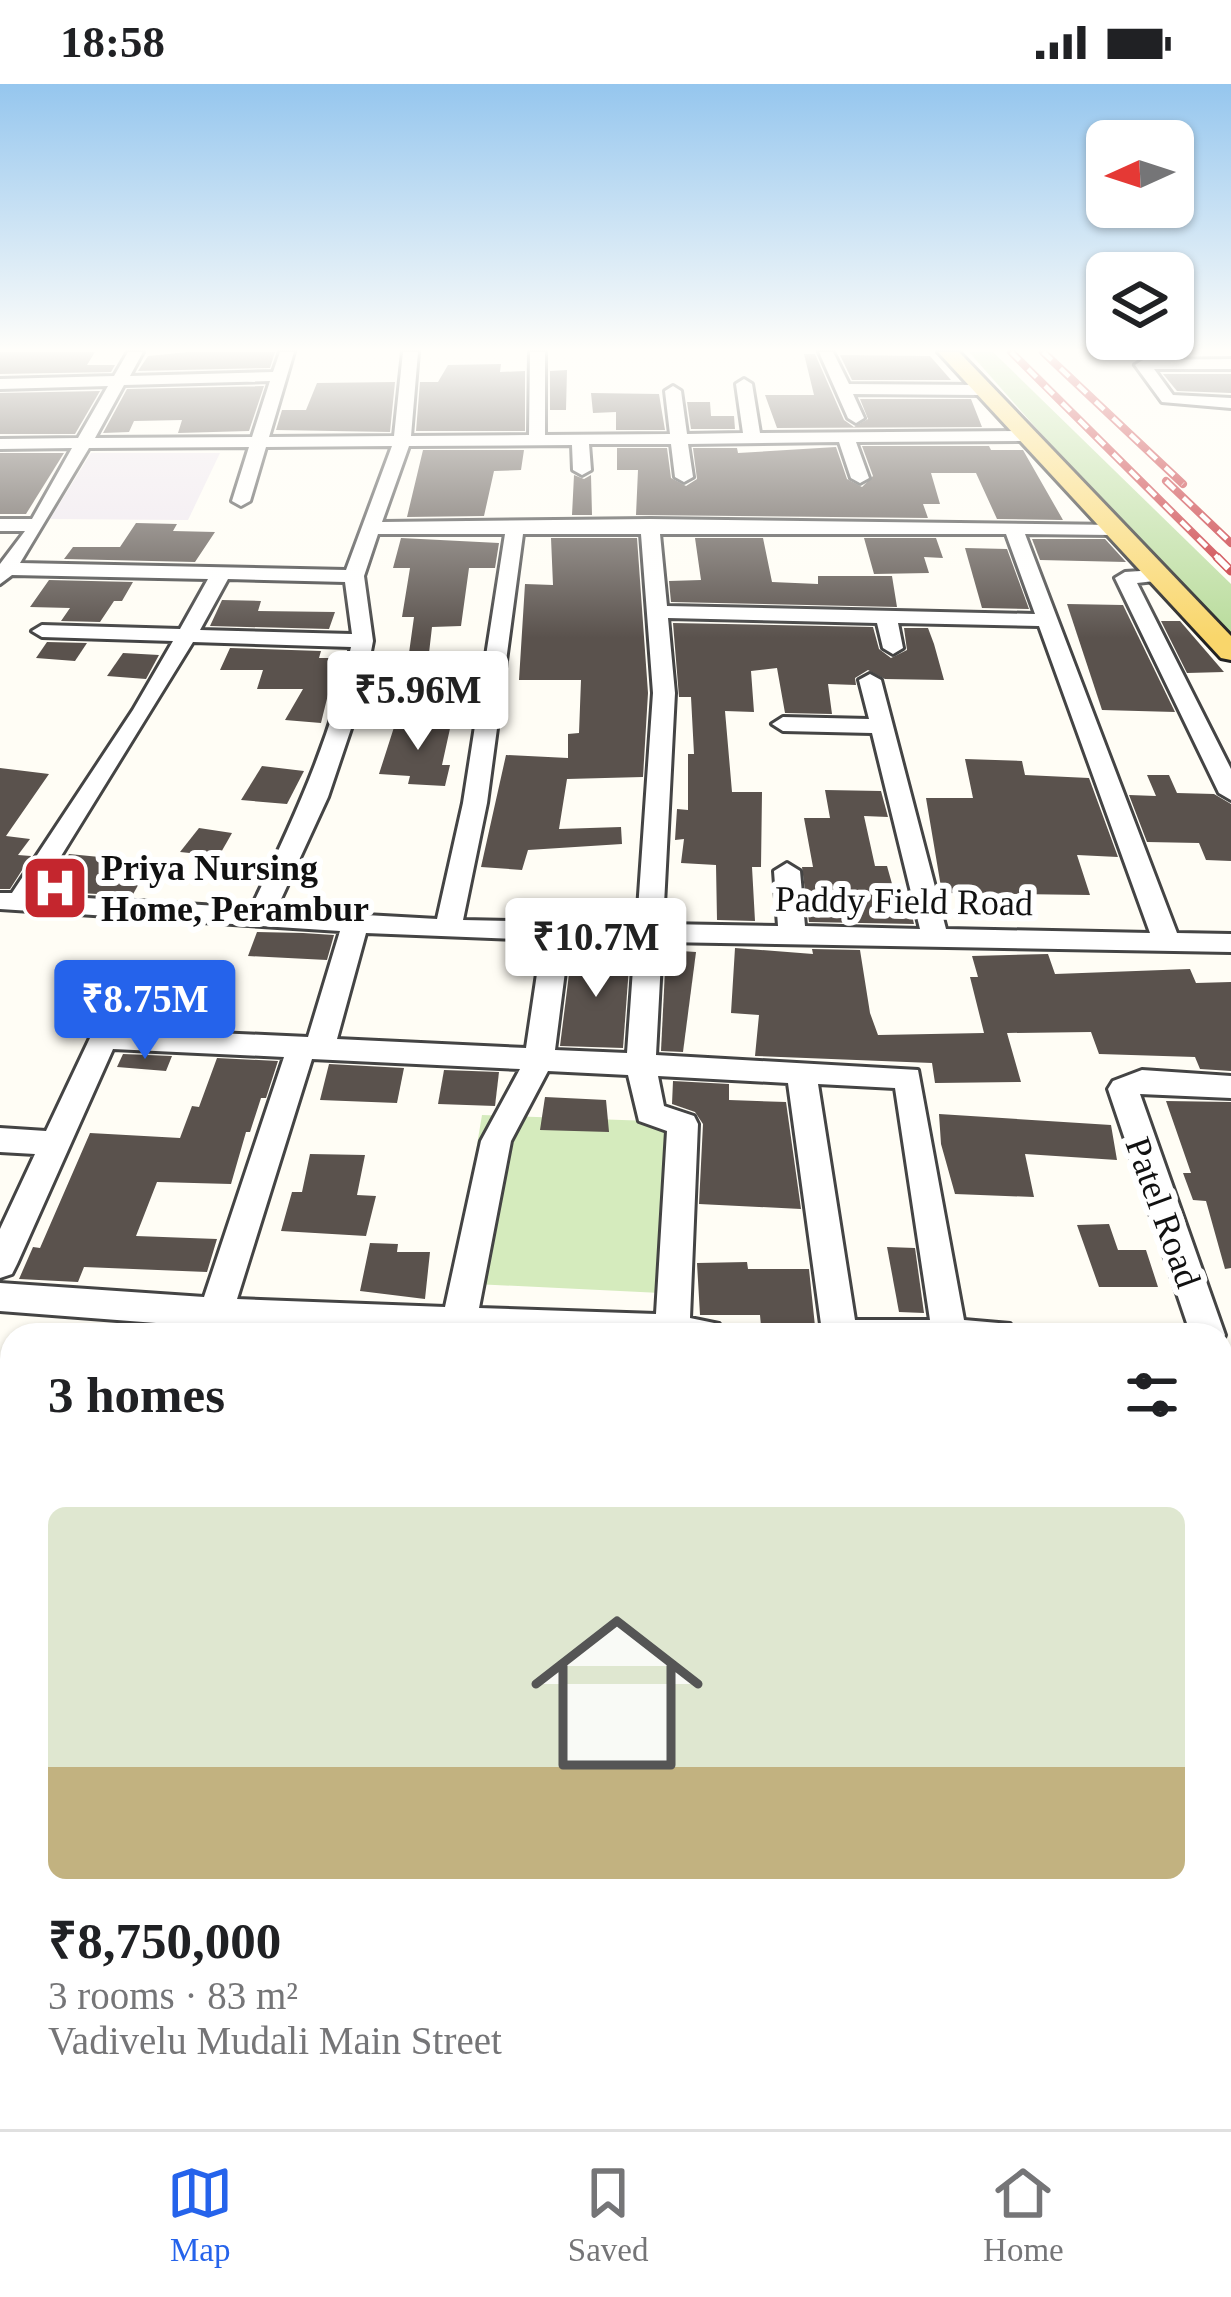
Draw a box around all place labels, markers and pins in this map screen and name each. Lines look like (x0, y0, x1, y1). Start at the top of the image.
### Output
pin: ₹5.96M (320, 651, 516, 753)
place label: Priya Nursing Home, Perambur (101, 848, 369, 929)
hospital icon: Priya Nursing Home, Perambur (20, 853, 90, 923)
pin: ₹10.7M (498, 898, 694, 1000)
pin: ₹8.75M (47, 960, 243, 1062)

